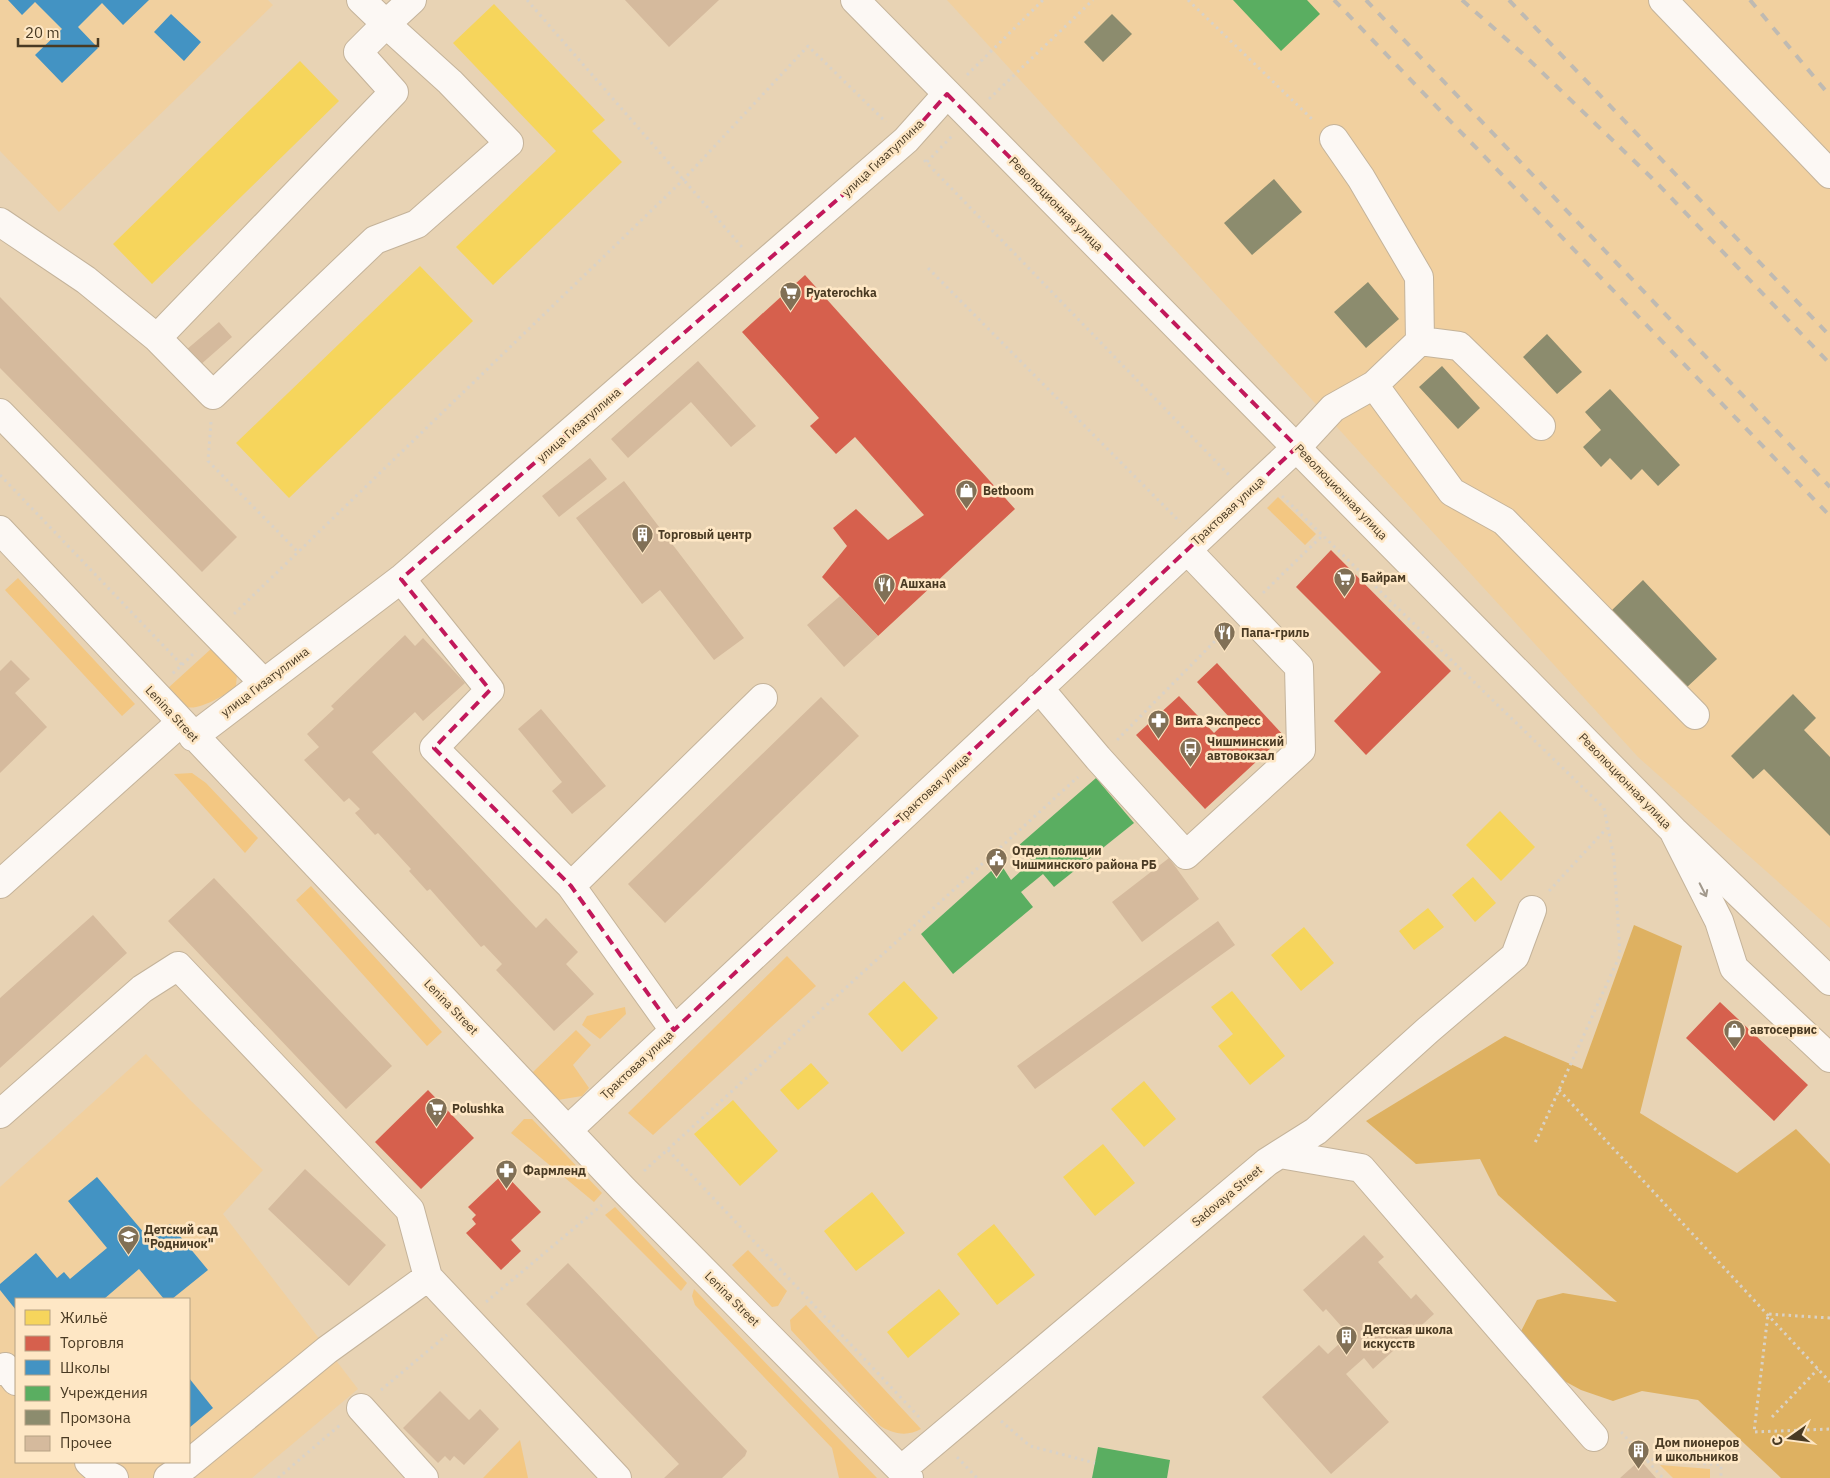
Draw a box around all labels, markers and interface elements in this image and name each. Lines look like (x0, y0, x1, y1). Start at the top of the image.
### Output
scale bar (18, 15, 98, 47)
text: 20 m (25, 23, 60, 42)
street label: улица Гизатуллина (839, 116, 927, 199)
street label: Революционная улица (1006, 153, 1107, 254)
supermarket icon: Pyaterochka (778, 281, 802, 312)
place label: Pyaterochka (806, 285, 877, 300)
street label: улица Гизатуллина (534, 384, 624, 465)
street label: Революционная улица (1292, 441, 1391, 543)
street label: Трактовая улица (1188, 473, 1268, 548)
shop icon: Betboom (955, 479, 979, 510)
place label: Betboom (983, 483, 1034, 498)
building icon: Торговый центр (630, 523, 654, 554)
place label: Торговый центр (658, 527, 752, 542)
supermarket icon: Байрам (1333, 566, 1357, 597)
place label: Байрам (1361, 570, 1406, 585)
restaurant icon: Ашхана (872, 572, 896, 603)
place label: Ашхана (900, 576, 946, 591)
restaurant icon: Папа-гриль (1213, 621, 1237, 652)
place label: Папа-гриль (1241, 625, 1309, 640)
street label: улица Гизатуллина (218, 643, 312, 720)
street label: Lenina Street (143, 682, 202, 745)
pharmacy icon: Вита Экспресс (1147, 709, 1171, 740)
place label: Вита Экспресс (1175, 713, 1261, 728)
street label: Революционная улица (1576, 730, 1675, 832)
place label: Чишминский автовокзал (1207, 734, 1284, 763)
bus stop icon: Чишминский автовокзал (1179, 737, 1203, 768)
street label: Трактовая улица (893, 750, 973, 825)
place label: Отдел полиции Чишминского района РБ (1012, 843, 1157, 872)
public building icon: Отдел полиции Чишминского района РБ (984, 846, 1008, 877)
one-way arrow (1699, 882, 1708, 897)
street label: Lenina Street (421, 976, 482, 1038)
shop icon: автосервис (1722, 1018, 1746, 1049)
place label: автосервис (1750, 1022, 1817, 1037)
street label: Трактовая улица (597, 1027, 677, 1102)
supermarket icon: Polushka (424, 1097, 448, 1128)
place label: Polushka (452, 1101, 504, 1116)
pharmacy icon: Фармленд (495, 1159, 519, 1190)
street label: Sadovaya Street (1188, 1162, 1265, 1229)
place label: Фармленд (523, 1163, 586, 1178)
place label: Детский сад "Родничок" (144, 1222, 218, 1251)
school or university icon: Детский сад "Родничок" (116, 1225, 140, 1256)
street label: Lenina Street (702, 1268, 763, 1329)
legend (15, 1298, 190, 1463)
text: Жильё (60, 1308, 108, 1327)
place label: Детская школа искусств (1363, 1322, 1453, 1351)
building icon: Детская школа искусств (1335, 1325, 1359, 1356)
text: Торговля (60, 1333, 124, 1352)
text: Школы (60, 1358, 110, 1377)
text: Учреждения (60, 1383, 148, 1402)
text: Промзона (60, 1408, 131, 1427)
north arrow (1765, 1413, 1815, 1463)
text: Прочее (60, 1433, 112, 1452)
place label: Дом пионеров и школьников (1655, 1435, 1739, 1464)
text: С (1768, 1435, 1787, 1448)
building icon: Дом пионеров и школьников (1627, 1438, 1651, 1469)

